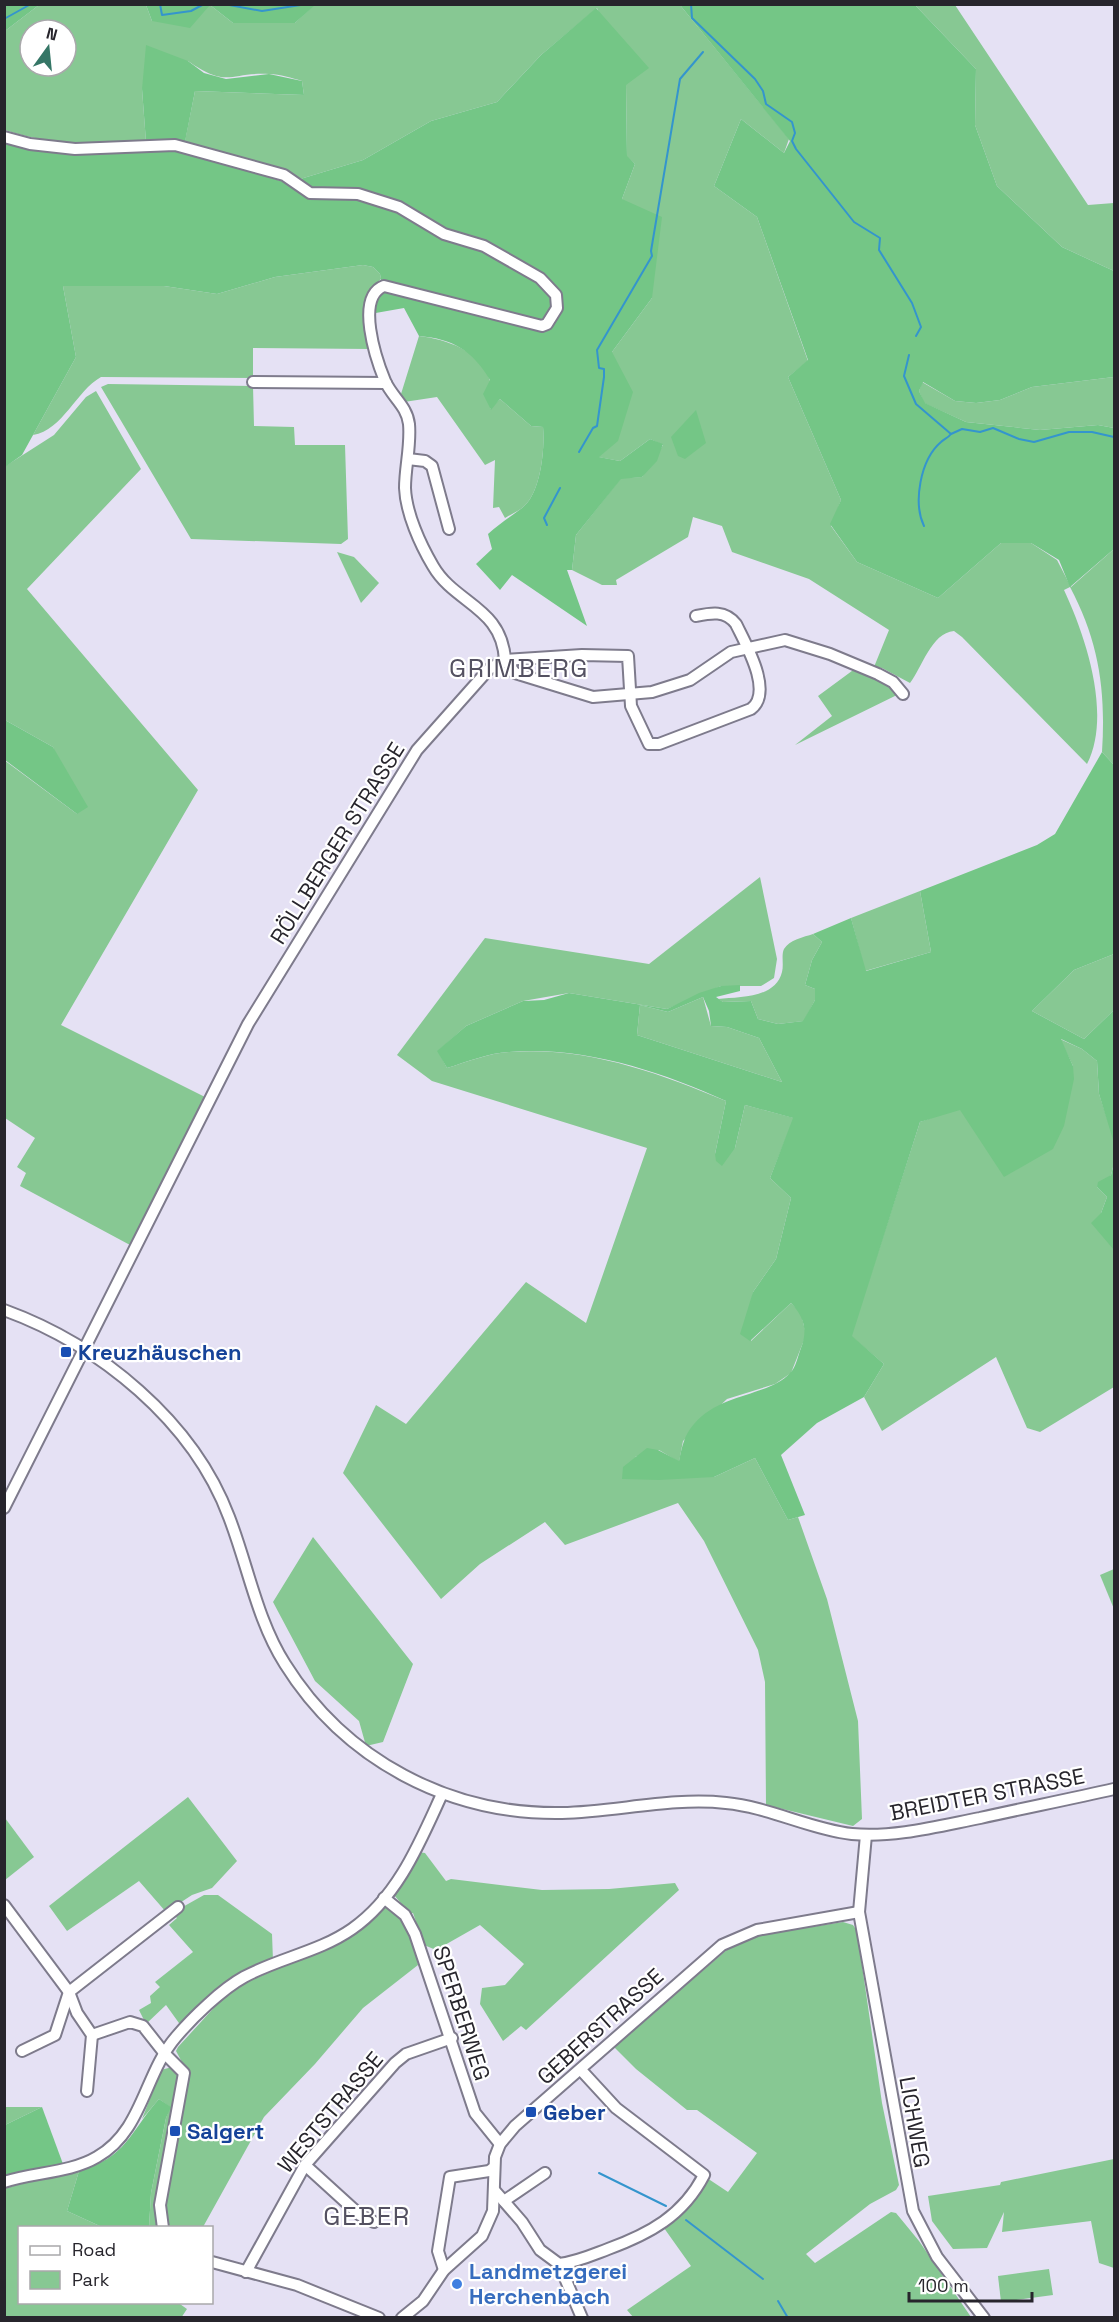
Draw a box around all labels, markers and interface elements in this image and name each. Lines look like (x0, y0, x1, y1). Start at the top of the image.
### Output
north arrow (18, 18, 78, 78)
text: N (44, 22, 60, 46)
district label: GRIMBERG (449, 651, 589, 685)
street label: RÖLLBERGER STRASSE (263, 737, 411, 949)
place label: Kreuzhäuschen (78, 1338, 241, 1366)
marker: Kreuzhäuschen (59, 1345, 73, 1359)
street label: BREIDTER STRASSE (887, 1761, 1087, 1827)
street label: SPERBERWEG (427, 1942, 497, 2084)
street label: GEBERSTRASSE (531, 1962, 669, 2090)
street label: WESTSTRASSE (271, 2046, 389, 2178)
street label: LICHWEG (893, 2074, 937, 2170)
place label: Geber (543, 2098, 606, 2126)
marker: Geber (524, 2105, 538, 2119)
place label: Salgert (187, 2117, 264, 2145)
marker: Salgert (168, 2124, 182, 2138)
district label: GEBER (323, 2199, 411, 2233)
legend (18, 2226, 213, 2304)
text: Road (72, 2238, 116, 2261)
place label: Landmetzgerei Herchenbach (469, 2257, 627, 2310)
scale bar (909, 2265, 1032, 2303)
text: Park (72, 2268, 110, 2291)
text: 100 m (918, 2274, 969, 2297)
marker: Landmetzgerei Herchenbach (450, 2277, 464, 2291)

